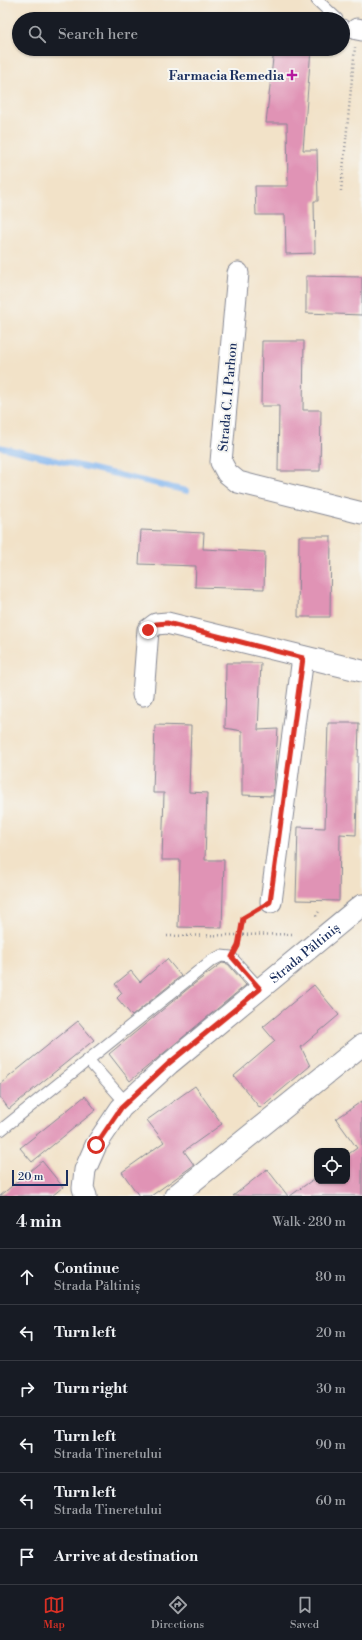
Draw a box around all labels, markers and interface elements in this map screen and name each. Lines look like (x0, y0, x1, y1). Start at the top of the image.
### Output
search box (12, 12, 350, 56)
icon: search (26, 23, 48, 45)
text: Search here (58, 25, 138, 44)
place label: Farmacia Remedia (169, 68, 285, 84)
marker: Farmacia Remedia (287, 70, 297, 80)
street label: Strada C. I. Parhon (215, 342, 241, 452)
route end (139, 621, 157, 639)
street label: Strada Păltiniș (267, 920, 343, 987)
route start (87, 1136, 105, 1154)
map controls (314, 1148, 350, 1184)
button: locate (314, 1148, 350, 1184)
scale bar (12, 1168, 68, 1187)
text: 20 m (18, 1170, 43, 1184)
text: 4 min (16, 1211, 61, 1233)
text: Walk · 280 m (272, 1214, 346, 1230)
text: Continue (54, 1259, 119, 1278)
icon: ahead (16, 1266, 38, 1288)
text: 80 m (315, 1269, 346, 1285)
text: Strada Păltiniș (54, 1278, 140, 1294)
icon: left (16, 1322, 38, 1344)
text: Turn left (54, 1323, 116, 1342)
text: 20 m (316, 1325, 346, 1341)
icon: right (16, 1378, 38, 1400)
text: Turn right (54, 1379, 128, 1398)
text: 30 m (316, 1381, 346, 1397)
text: Turn left (54, 1427, 116, 1446)
icon: left (16, 1434, 38, 1456)
text: 90 m (315, 1437, 346, 1453)
text: Strada Tineretului (54, 1446, 162, 1462)
text: Turn left (54, 1483, 116, 1502)
icon: left (16, 1490, 38, 1512)
text: 60 m (315, 1493, 346, 1509)
text: Strada Tineretului (54, 1502, 162, 1518)
icon: arrive (16, 1546, 38, 1568)
text: Arrive at destination (54, 1547, 198, 1566)
tab: Map (43, 1594, 65, 1632)
tab: Directions (151, 1594, 204, 1632)
tab: Saved (290, 1594, 319, 1632)

